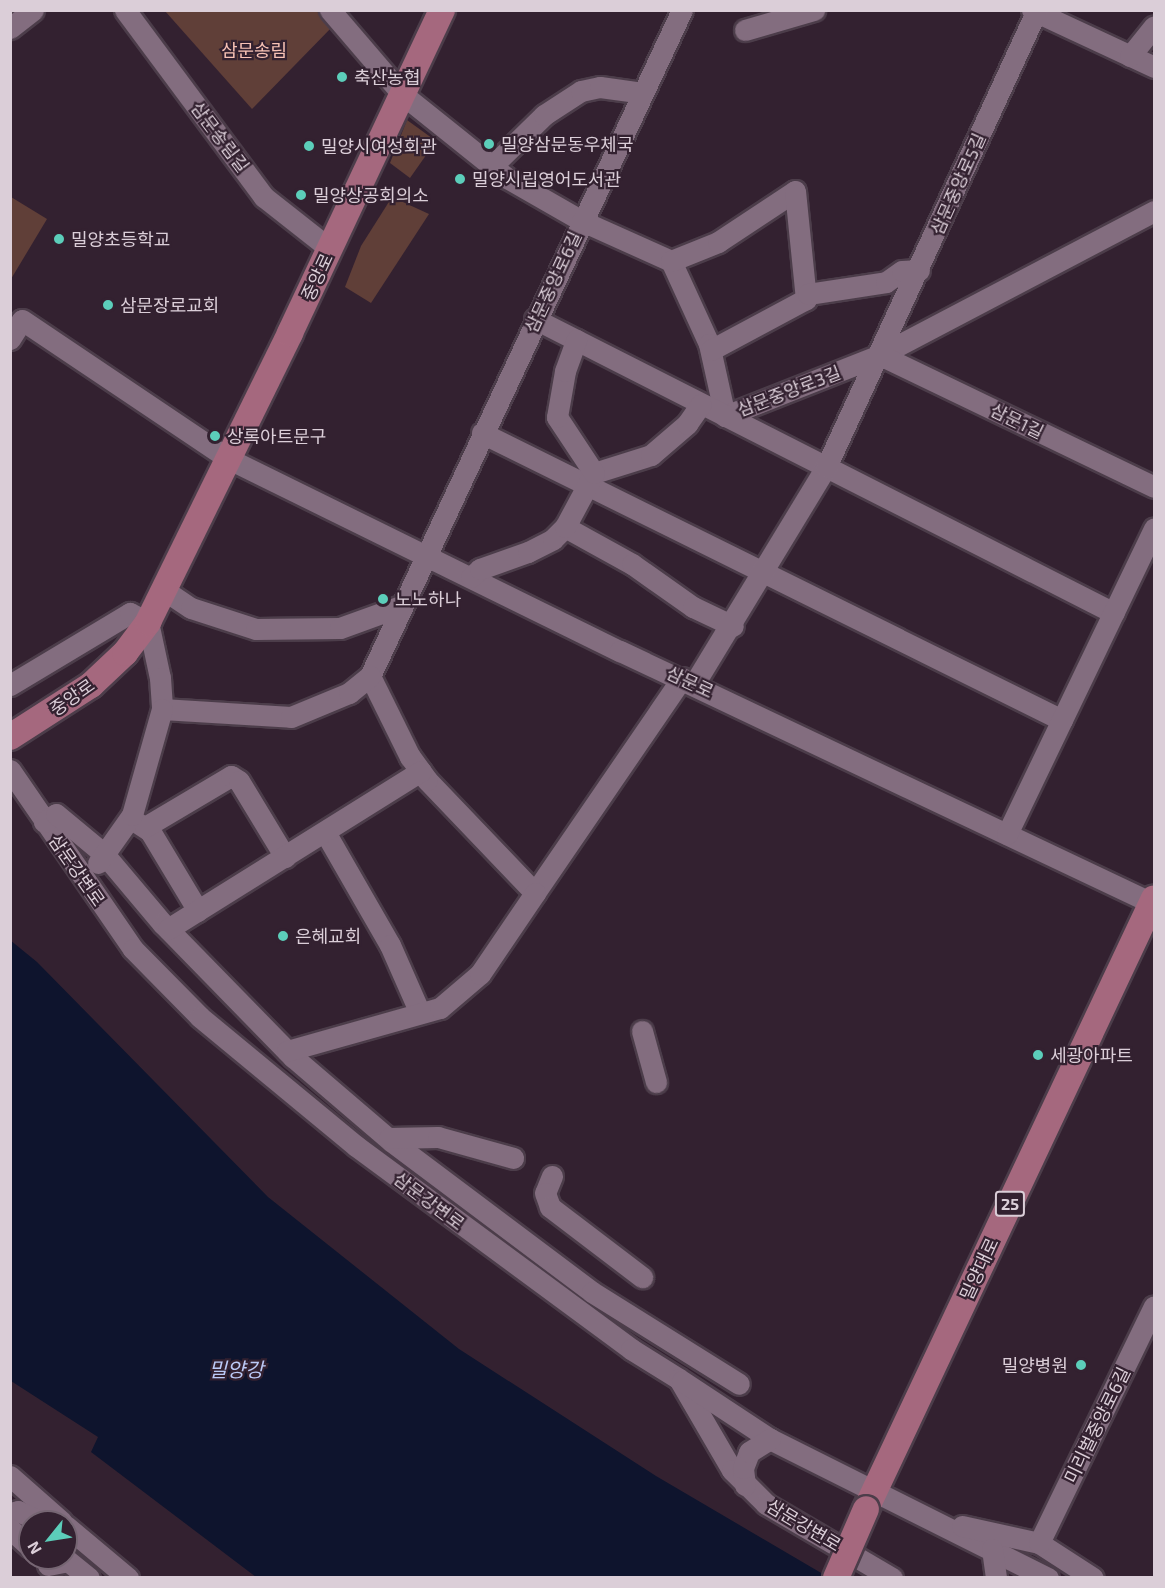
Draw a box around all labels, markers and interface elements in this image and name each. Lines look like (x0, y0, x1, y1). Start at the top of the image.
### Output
park label: 삼문송림 (221, 39, 287, 61)
place label: 축산농협 (354, 66, 420, 88)
marker: 축산농협 (335, 70, 349, 84)
street label: 삼문송림길 (186, 97, 254, 177)
street label: 삼문중앙로5길 (926, 130, 990, 238)
place label: 밀양삼문동우체국 (501, 133, 633, 155)
place label: 밀양시여성회관 (321, 135, 437, 157)
marker: 밀양삼문동우체국 (482, 137, 496, 151)
marker: 밀양시여성회관 (302, 139, 316, 153)
place label: 밀양시립영어도서관 (472, 168, 621, 190)
marker: 밀양시립영어도서관 (453, 172, 467, 186)
place label: 밀양상공회의소 (313, 184, 429, 206)
marker: 밀양상공회의소 (294, 188, 308, 202)
place label: 밀양초등학교 (71, 228, 170, 250)
street label: 삼문중앙로6길 (520, 228, 586, 336)
marker: 밀양초등학교 (52, 232, 66, 246)
street label: 중앙로 (297, 250, 337, 304)
place label: 삼문장로교회 (120, 294, 219, 316)
marker: 삼문장로교회 (101, 298, 115, 312)
street label: 삼문중앙로3길 (734, 361, 844, 421)
street label: 삼문1길 (987, 399, 1047, 443)
place label: 상록아트문구 (227, 425, 326, 447)
marker: 상록아트문구 (208, 429, 222, 443)
place label: 노노하나 (395, 588, 461, 610)
marker: 노노하나 (376, 592, 390, 606)
street label: 삼문로 (663, 662, 717, 702)
street label: 중앙로 (45, 674, 99, 720)
street label: 삼문강변로 (44, 830, 110, 910)
place label: 은혜교회 (295, 925, 361, 947)
marker: 은혜교회 (276, 929, 290, 943)
place label: 세광아파트 (1050, 1044, 1133, 1066)
marker: 세광아파트 (1031, 1048, 1045, 1062)
street label: 삼문강변로 (389, 1167, 469, 1235)
road number: 25 (994, 1191, 1026, 1217)
street label: 밀양대로 (955, 1234, 1003, 1304)
place label: 밀양병원 (1002, 1354, 1068, 1376)
marker: 밀양병원 (1072, 1356, 1090, 1374)
water label: 밀양강 (208, 1357, 264, 1381)
street label: 미리벌중앙로6길 (1060, 1364, 1134, 1486)
street label: 삼문강변로 (763, 1494, 845, 1556)
north arrow (18, 1510, 78, 1570)
text: N (23, 1538, 45, 1558)

